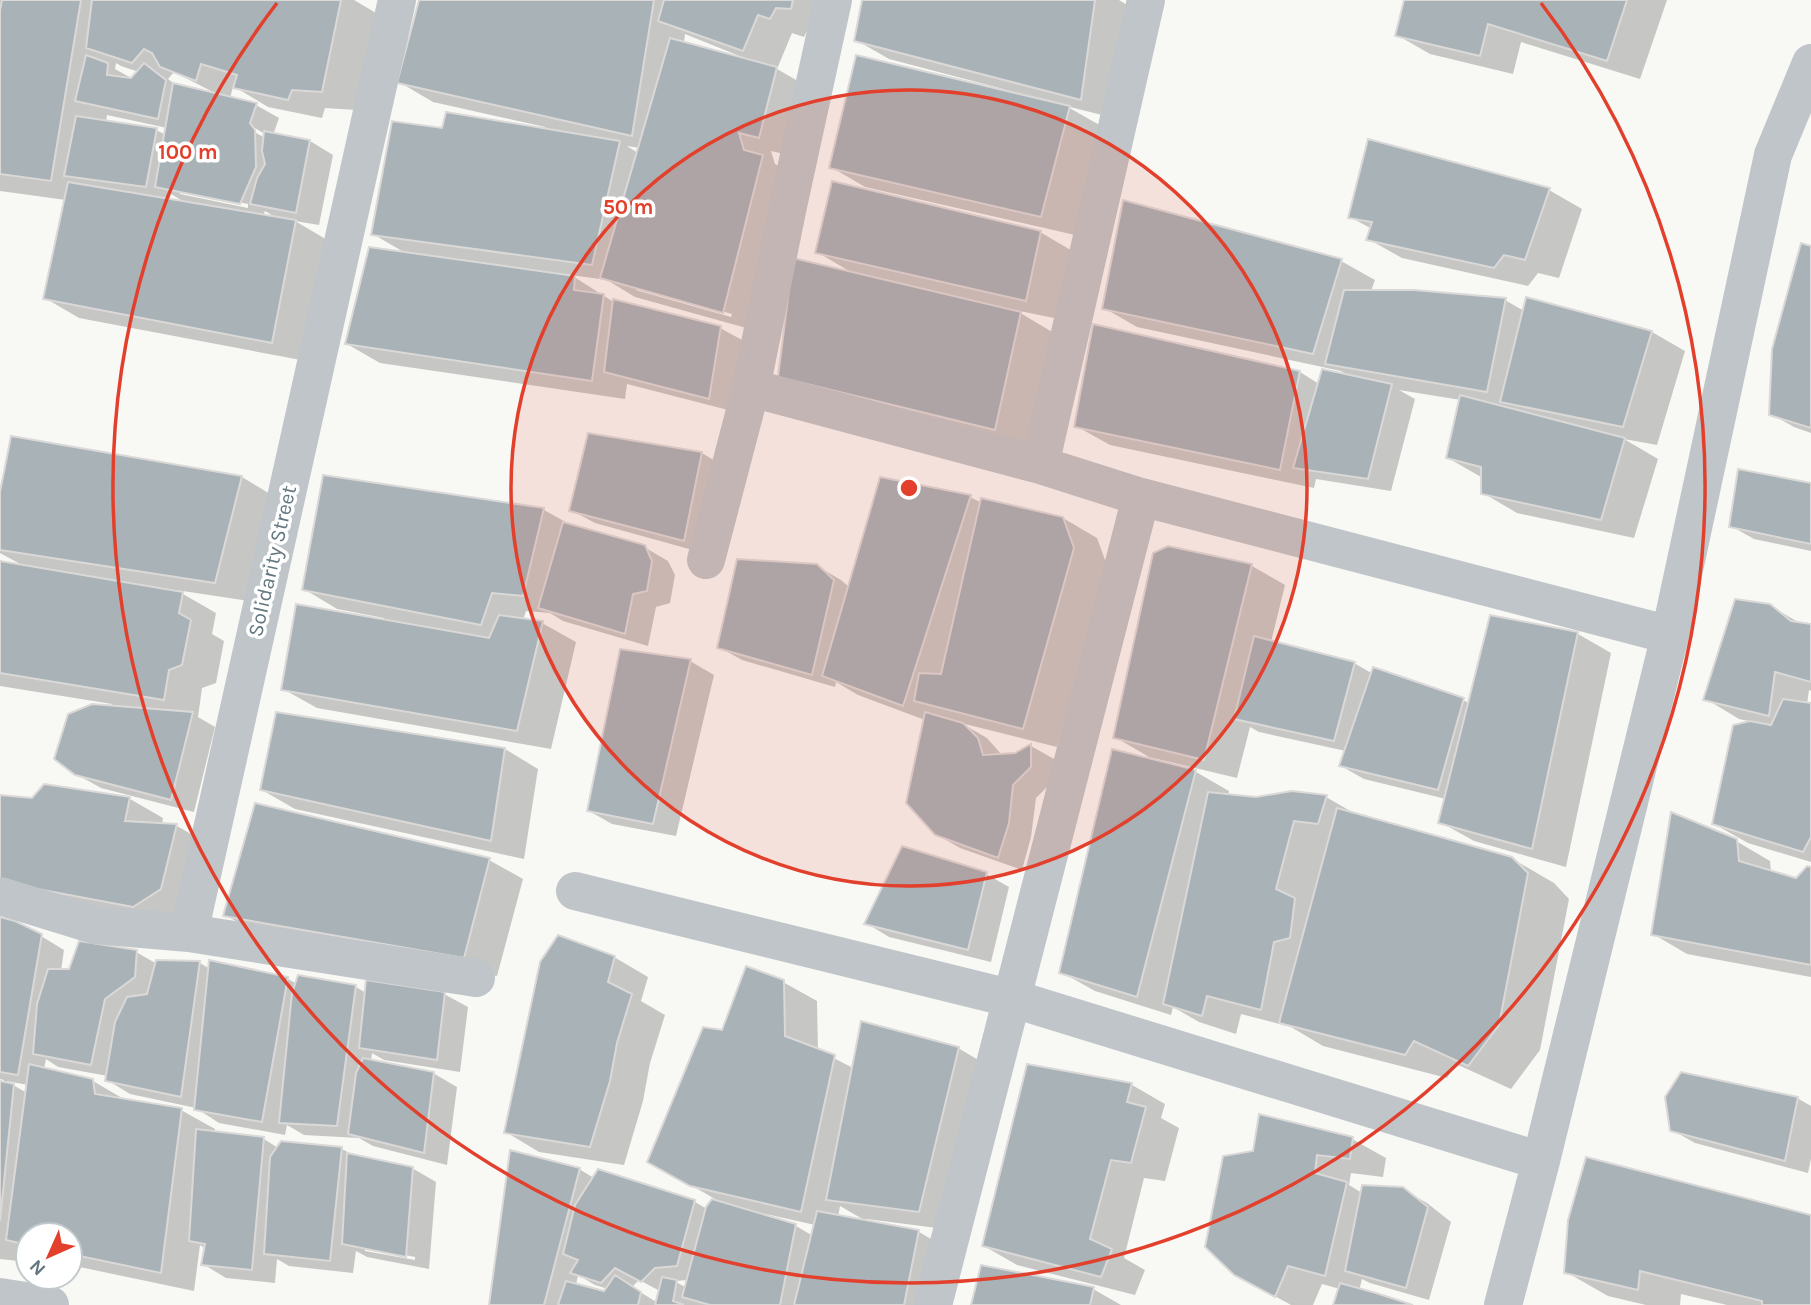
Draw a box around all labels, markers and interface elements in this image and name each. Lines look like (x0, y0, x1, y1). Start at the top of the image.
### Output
text: 100 m (158, 140, 218, 164)
text: 50 m (603, 195, 653, 219)
centre of rings (897, 476, 921, 500)
street label: Solidarity Street (243, 483, 301, 639)
north arrow (14, 1221, 84, 1291)
text: N (25, 1255, 50, 1280)

